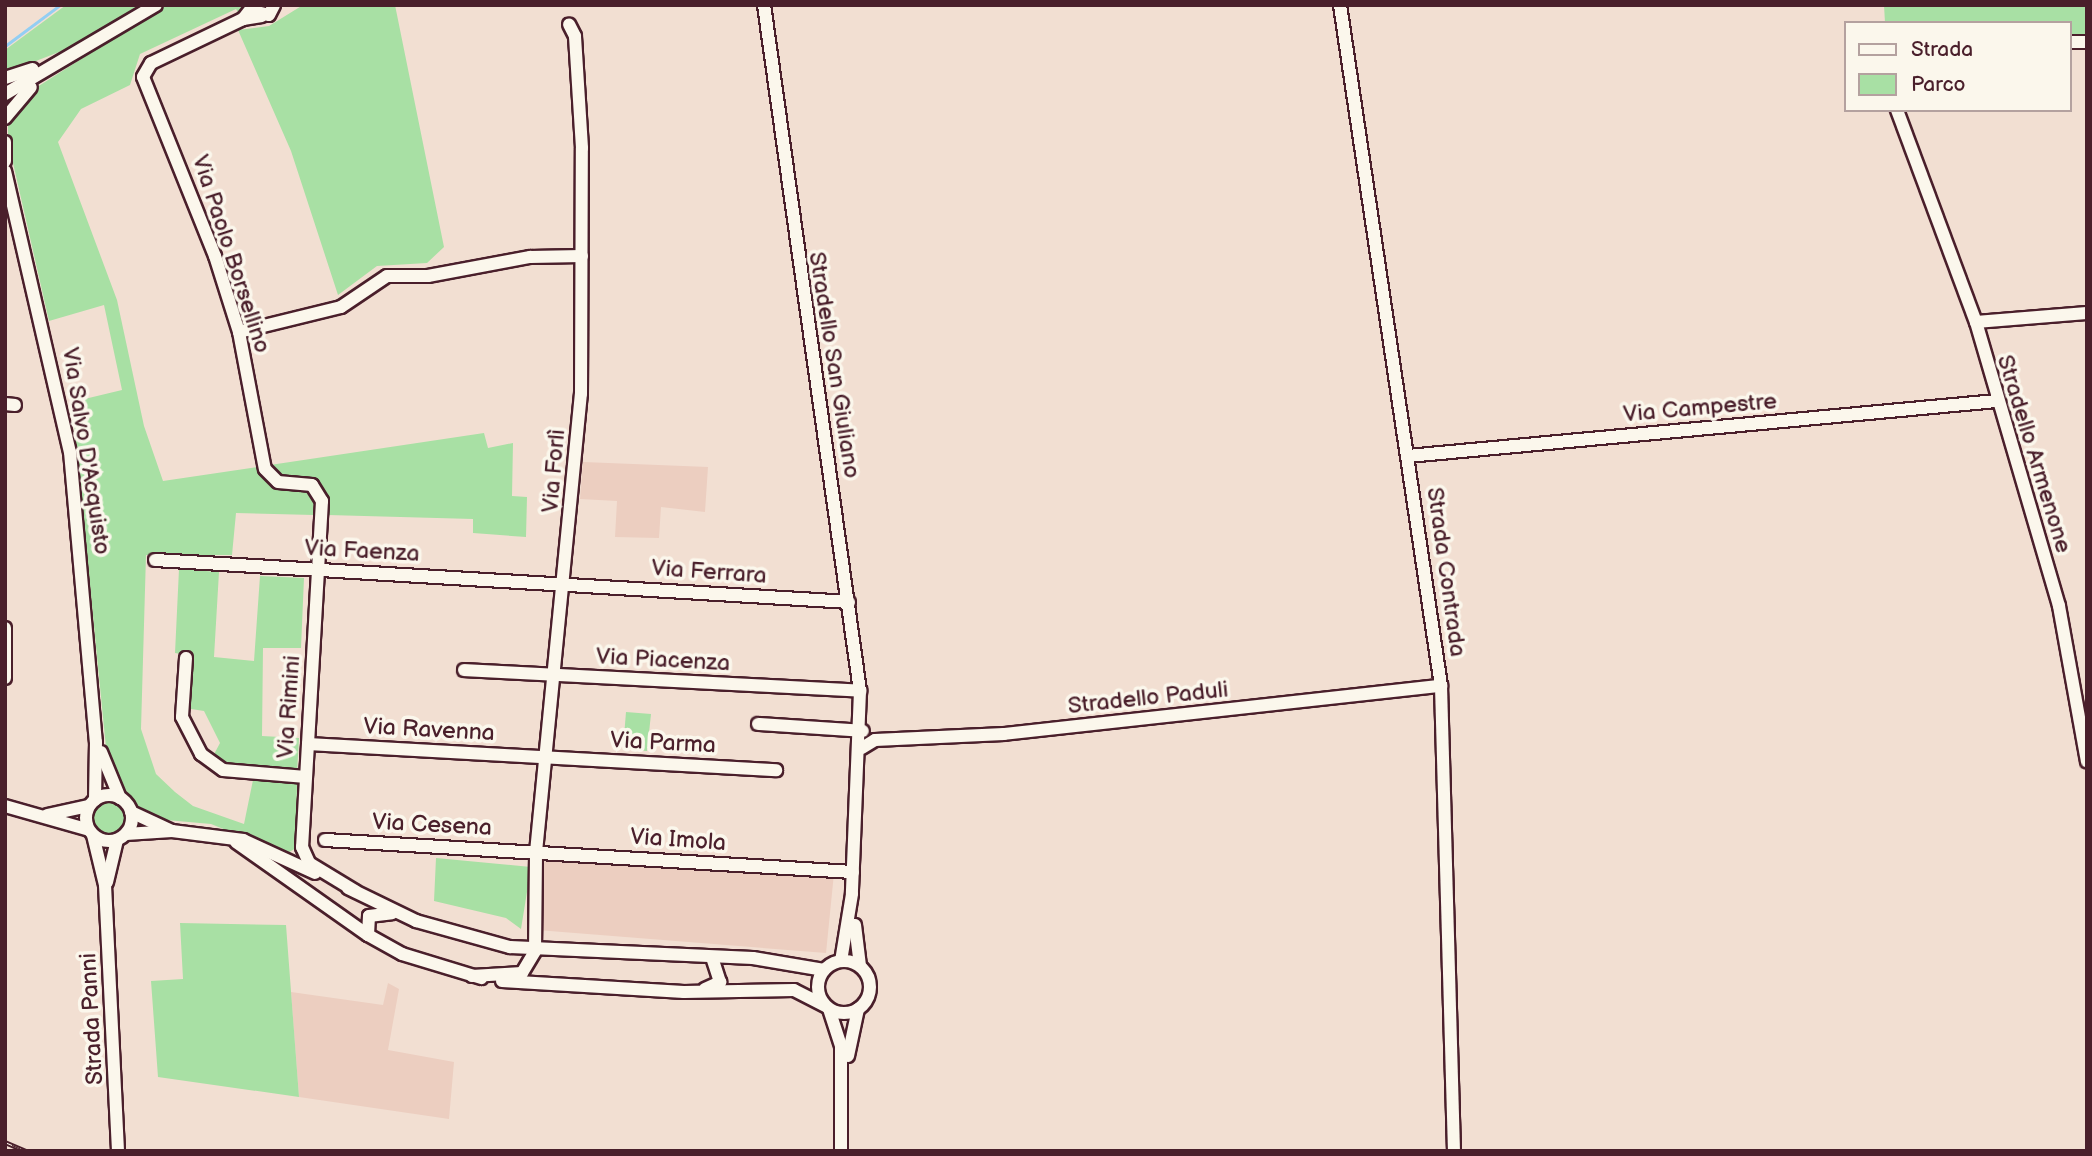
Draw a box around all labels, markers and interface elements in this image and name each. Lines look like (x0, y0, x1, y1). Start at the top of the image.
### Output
legend (1843, 21, 2071, 112)
text: Strada (1911, 37, 1973, 62)
text: Parco (1911, 72, 1966, 97)
street label: Via Paolo Borsellino (186, 152, 276, 356)
street label: Stradello San Giuliano (802, 250, 866, 480)
street label: Via Salvo D'Acquisto (56, 345, 116, 557)
street label: Stradello Armenone (1991, 352, 2077, 556)
street label: Via Campestre (1622, 388, 1778, 428)
street label: Via Forlì (537, 428, 571, 514)
street label: Strada Contrada (1420, 486, 1472, 658)
street label: Via Faenza (304, 534, 420, 568)
street label: Via Ferrara (650, 554, 768, 590)
street label: Via Piacenza (595, 643, 731, 677)
street label: Via Rimini (272, 655, 306, 759)
street label: Stradello Paduli (1066, 676, 1230, 720)
street label: Via Ravenna (363, 713, 495, 747)
street label: Via Parma (609, 726, 717, 760)
street label: Via Cesena (371, 808, 493, 842)
street label: Via Imola (629, 823, 727, 857)
street label: Strada Panni (75, 952, 109, 1086)

